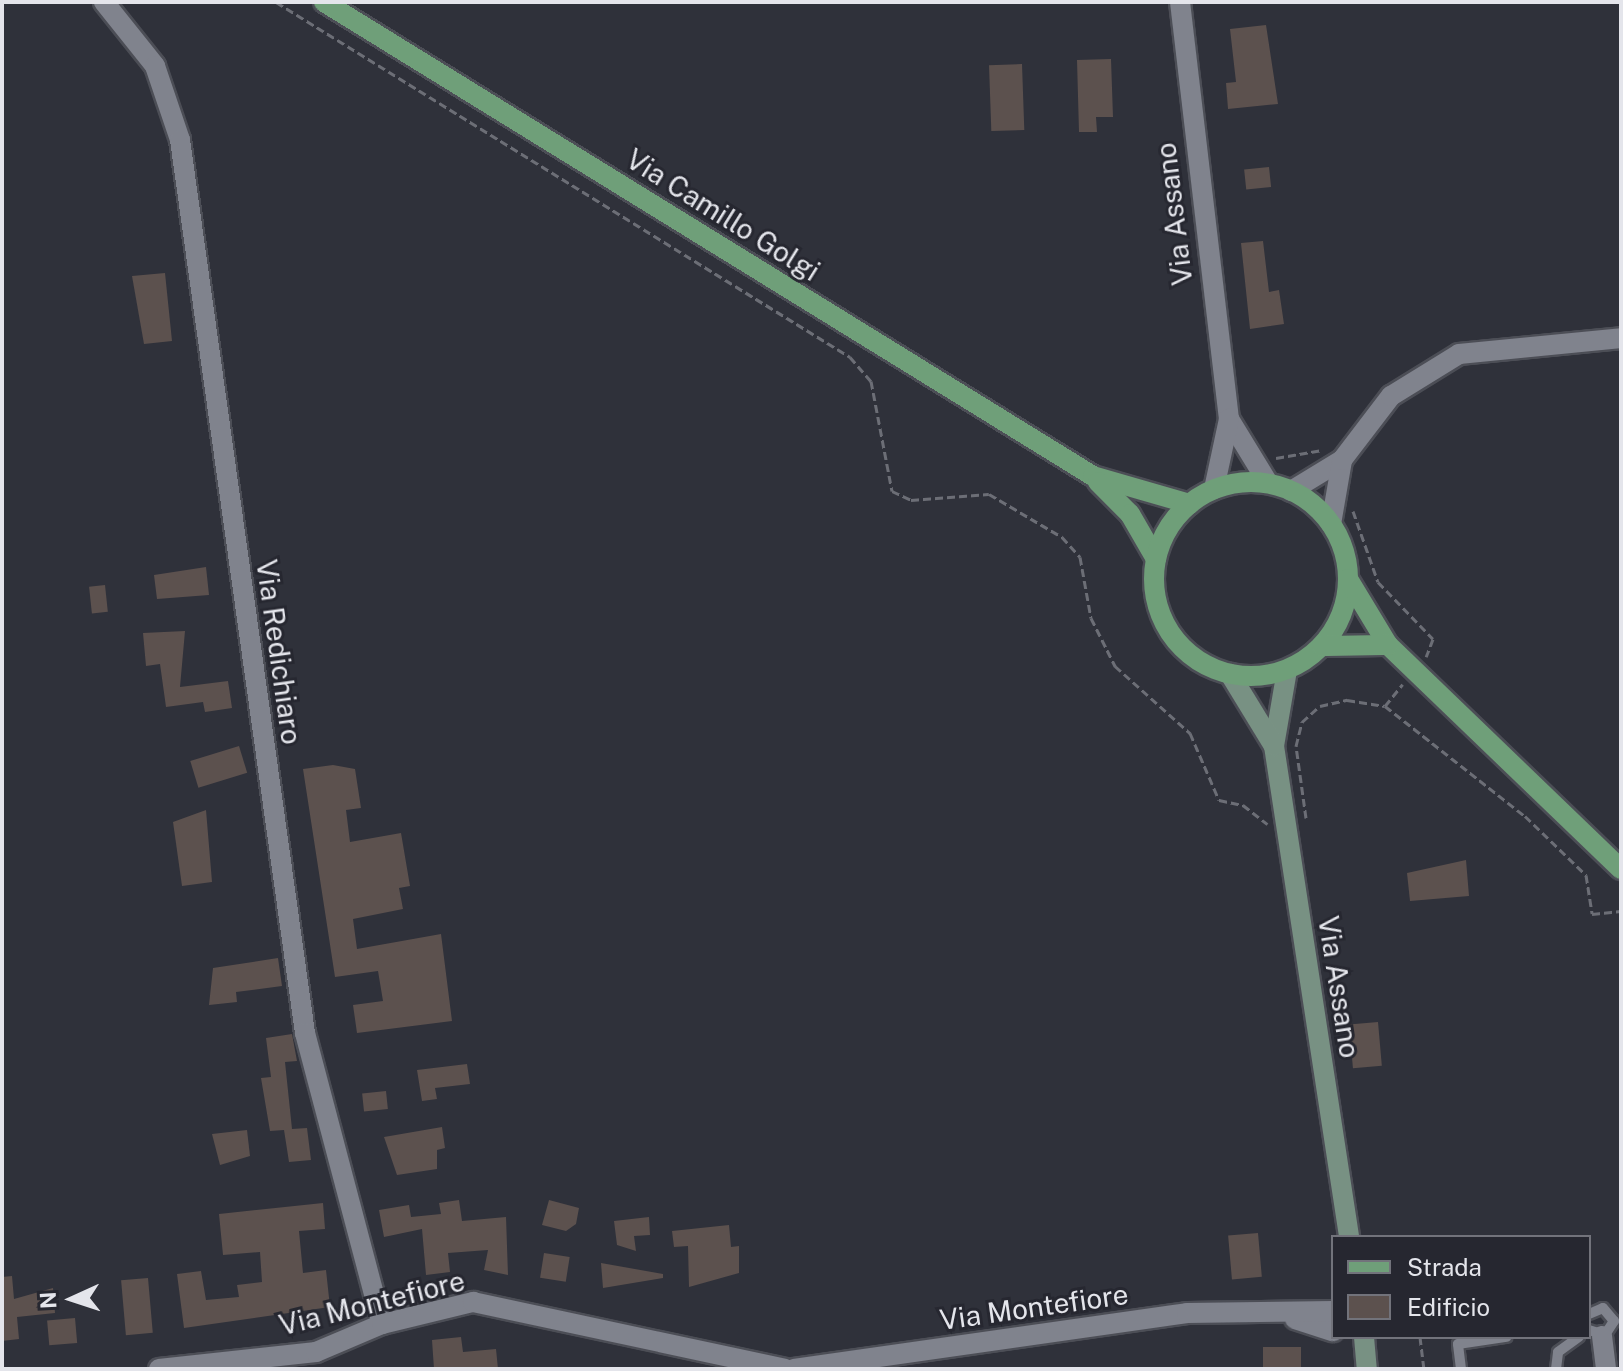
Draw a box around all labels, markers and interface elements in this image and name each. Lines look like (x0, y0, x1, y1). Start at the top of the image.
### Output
street label: Via Assano (1149, 141, 1199, 287)
street label: Via Camillo Golgi (620, 142, 826, 288)
street label: Via Redichiaro (249, 557, 309, 747)
street label: Via Assano (1311, 914, 1367, 1060)
legend (1331, 1235, 1591, 1339)
text: Strada (1407, 1253, 1482, 1281)
north arrow (32, 1259, 112, 1339)
street label: Via Montefiore (276, 1264, 468, 1342)
street label: Via Montefiore (937, 1277, 1131, 1337)
text: N (35, 1291, 61, 1310)
text: Edificio (1407, 1293, 1490, 1321)

